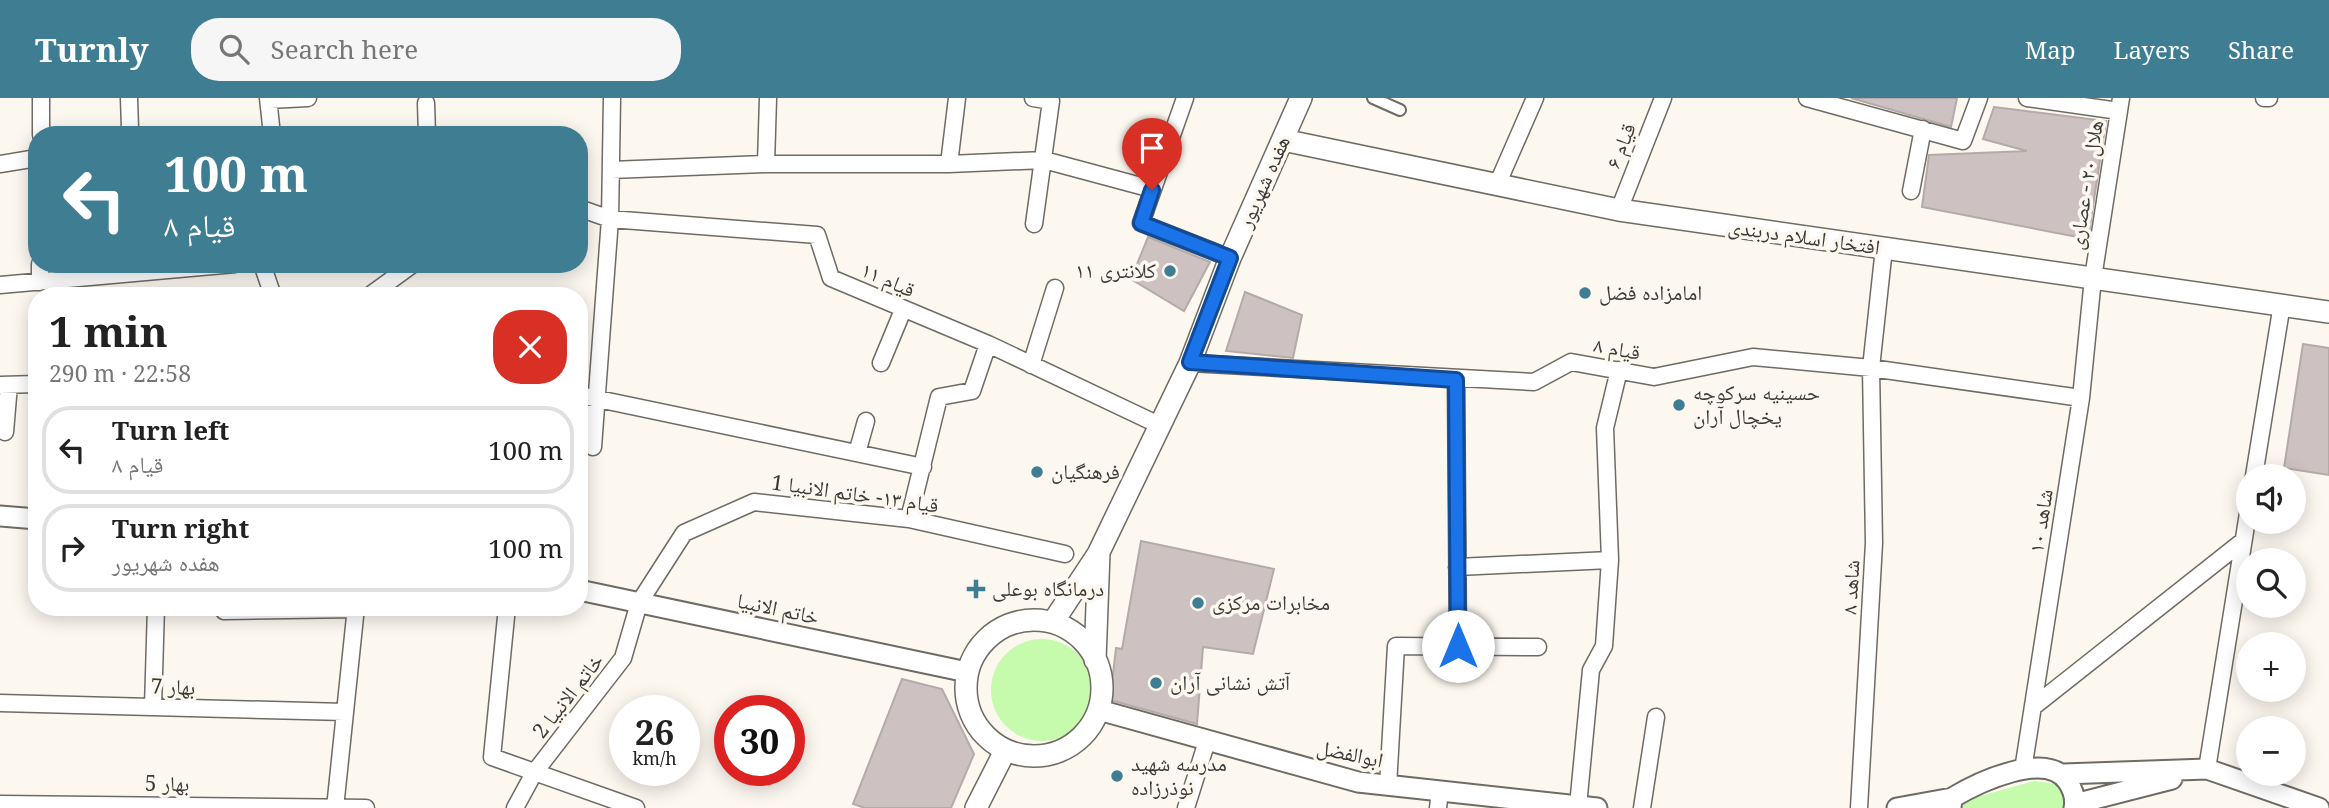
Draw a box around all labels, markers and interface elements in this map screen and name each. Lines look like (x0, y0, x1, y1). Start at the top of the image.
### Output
search box (191, 18, 681, 81)
text: Turnly (35, 27, 149, 72)
icon: search (215, 30, 253, 68)
text: Search here (271, 31, 418, 67)
text: Map (2025, 33, 2076, 66)
text: Layers (2114, 33, 2190, 66)
text: Share (2228, 33, 2294, 66)
pin (1122, 118, 1182, 190)
street label: هلال ۲۰ - عصاری (2061, 118, 2109, 252)
street label: قیام ۶ (1598, 119, 1643, 173)
icon: arrive (1133, 129, 1171, 167)
street label: هفده شهریور (1230, 131, 1296, 233)
text: 100 m (164, 140, 308, 206)
icon: left (49, 154, 140, 245)
text: قیام ۸ (164, 203, 235, 246)
street label: افتخار اسلام دربندی (1726, 211, 1882, 262)
street label: قیام ۱۱ (857, 255, 920, 304)
place label: کلانتری ۱۱ (1075, 256, 1156, 284)
marker: کلانتری ۱۱ (1162, 263, 1178, 279)
place label: امامزاده فضل (1599, 278, 1702, 306)
marker: امامزاده فضل (1577, 285, 1593, 301)
text: 1 min (49, 302, 168, 359)
button: close (493, 310, 567, 384)
street label: قیام ۸ (1591, 330, 1643, 367)
text: 290 m · 22:58 (49, 357, 191, 389)
place label: حسینیه سرکوچه یخچال آران (1693, 378, 1820, 430)
marker: حسینیه سرکوچه یخچال آران (1671, 397, 1687, 413)
text: Turn left (112, 412, 229, 448)
icon: left (53, 431, 91, 469)
text: 100 m (488, 432, 563, 468)
text: قیام ۸ (112, 448, 163, 480)
place label: فرهنگیان (1051, 457, 1120, 485)
marker: فرهنگیان (1029, 464, 1045, 480)
map controls (2236, 464, 2306, 786)
button: sound (2236, 464, 2306, 534)
street label: قیام ۱۳- خاتم الانبیا 1 (770, 467, 941, 520)
street label: شاهد ۱۰ (2021, 487, 2059, 555)
text: Turn right (112, 510, 249, 546)
icon: right (53, 529, 91, 567)
text: 100 m (488, 530, 563, 566)
text: هفده شهریور (112, 546, 220, 578)
button: search (2236, 548, 2306, 618)
street label: شاهد ۸ (1835, 559, 1865, 615)
place label: درمانگاه بوعلی (992, 574, 1104, 602)
marker: درمانگاه بوعلی (966, 579, 986, 599)
street label: خاتم الانبیا (734, 586, 822, 631)
place label: مخابرات مرکزی (1212, 588, 1330, 616)
marker: مخابرات مرکزی (1190, 595, 1206, 611)
position arrow (1421, 609, 1495, 683)
button: + (2236, 632, 2306, 702)
street label: خاتم الانبیا 2 (525, 647, 610, 744)
place label: آتش نشانی آران (1170, 668, 1291, 696)
street label: بهار 7 (150, 671, 196, 701)
marker: آتش نشانی آران (1148, 675, 1164, 691)
speed limit sign: 30 (714, 695, 805, 786)
text: 26 (635, 708, 674, 755)
button: − (2236, 716, 2306, 786)
street label: ابوالفضل (1315, 732, 1386, 774)
text: km/h (632, 746, 677, 770)
place label: مدرسه شهید نوذرزاده (1131, 749, 1227, 801)
marker: مدرسه شهید نوذرزاده (1109, 768, 1125, 784)
street label: بهار 5 (145, 769, 189, 797)

